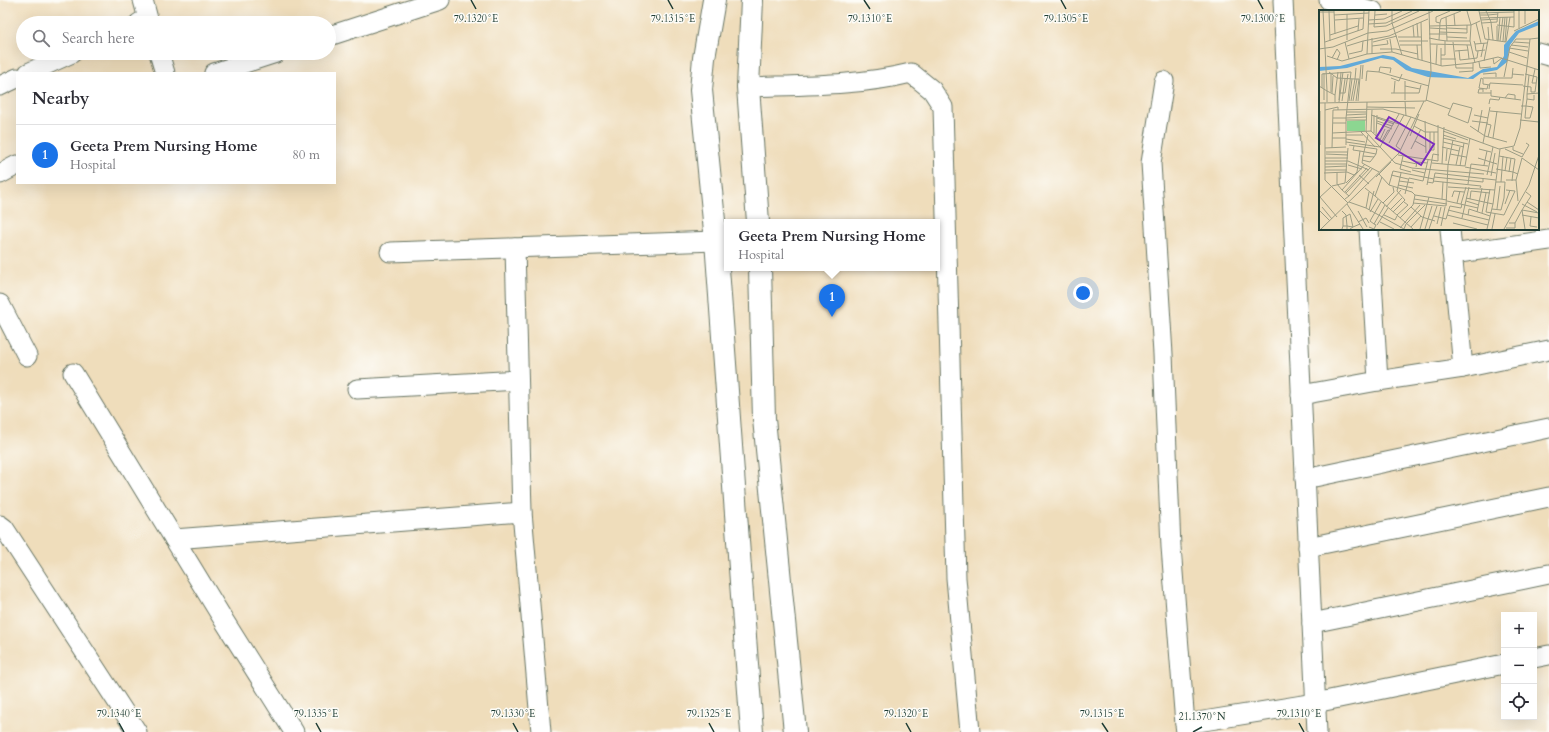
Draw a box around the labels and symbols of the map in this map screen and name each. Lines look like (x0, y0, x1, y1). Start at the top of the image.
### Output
inset map (1319, 10, 1539, 230)
text: 79.1320°E (454, 12, 498, 26)
text: 79.1315°E (651, 12, 695, 26)
text: 79.1310°E (848, 12, 892, 26)
text: 79.1305°E (1044, 12, 1088, 26)
text: 79.1300°E (1241, 12, 1285, 26)
your location (1073, 283, 1093, 303)
pin: 1 (819, 284, 845, 317)
text: 79.1340°E (97, 707, 141, 721)
text: 79.1335°E (294, 707, 338, 721)
text: 79.1330°E (491, 707, 535, 721)
text: 79.1325°E (687, 707, 731, 721)
text: 79.1320°E (884, 707, 928, 721)
text: 79.1315°E (1080, 707, 1124, 721)
text: 79.1310°E (1277, 707, 1321, 721)
text: 21.1370°N (1179, 710, 1226, 724)

